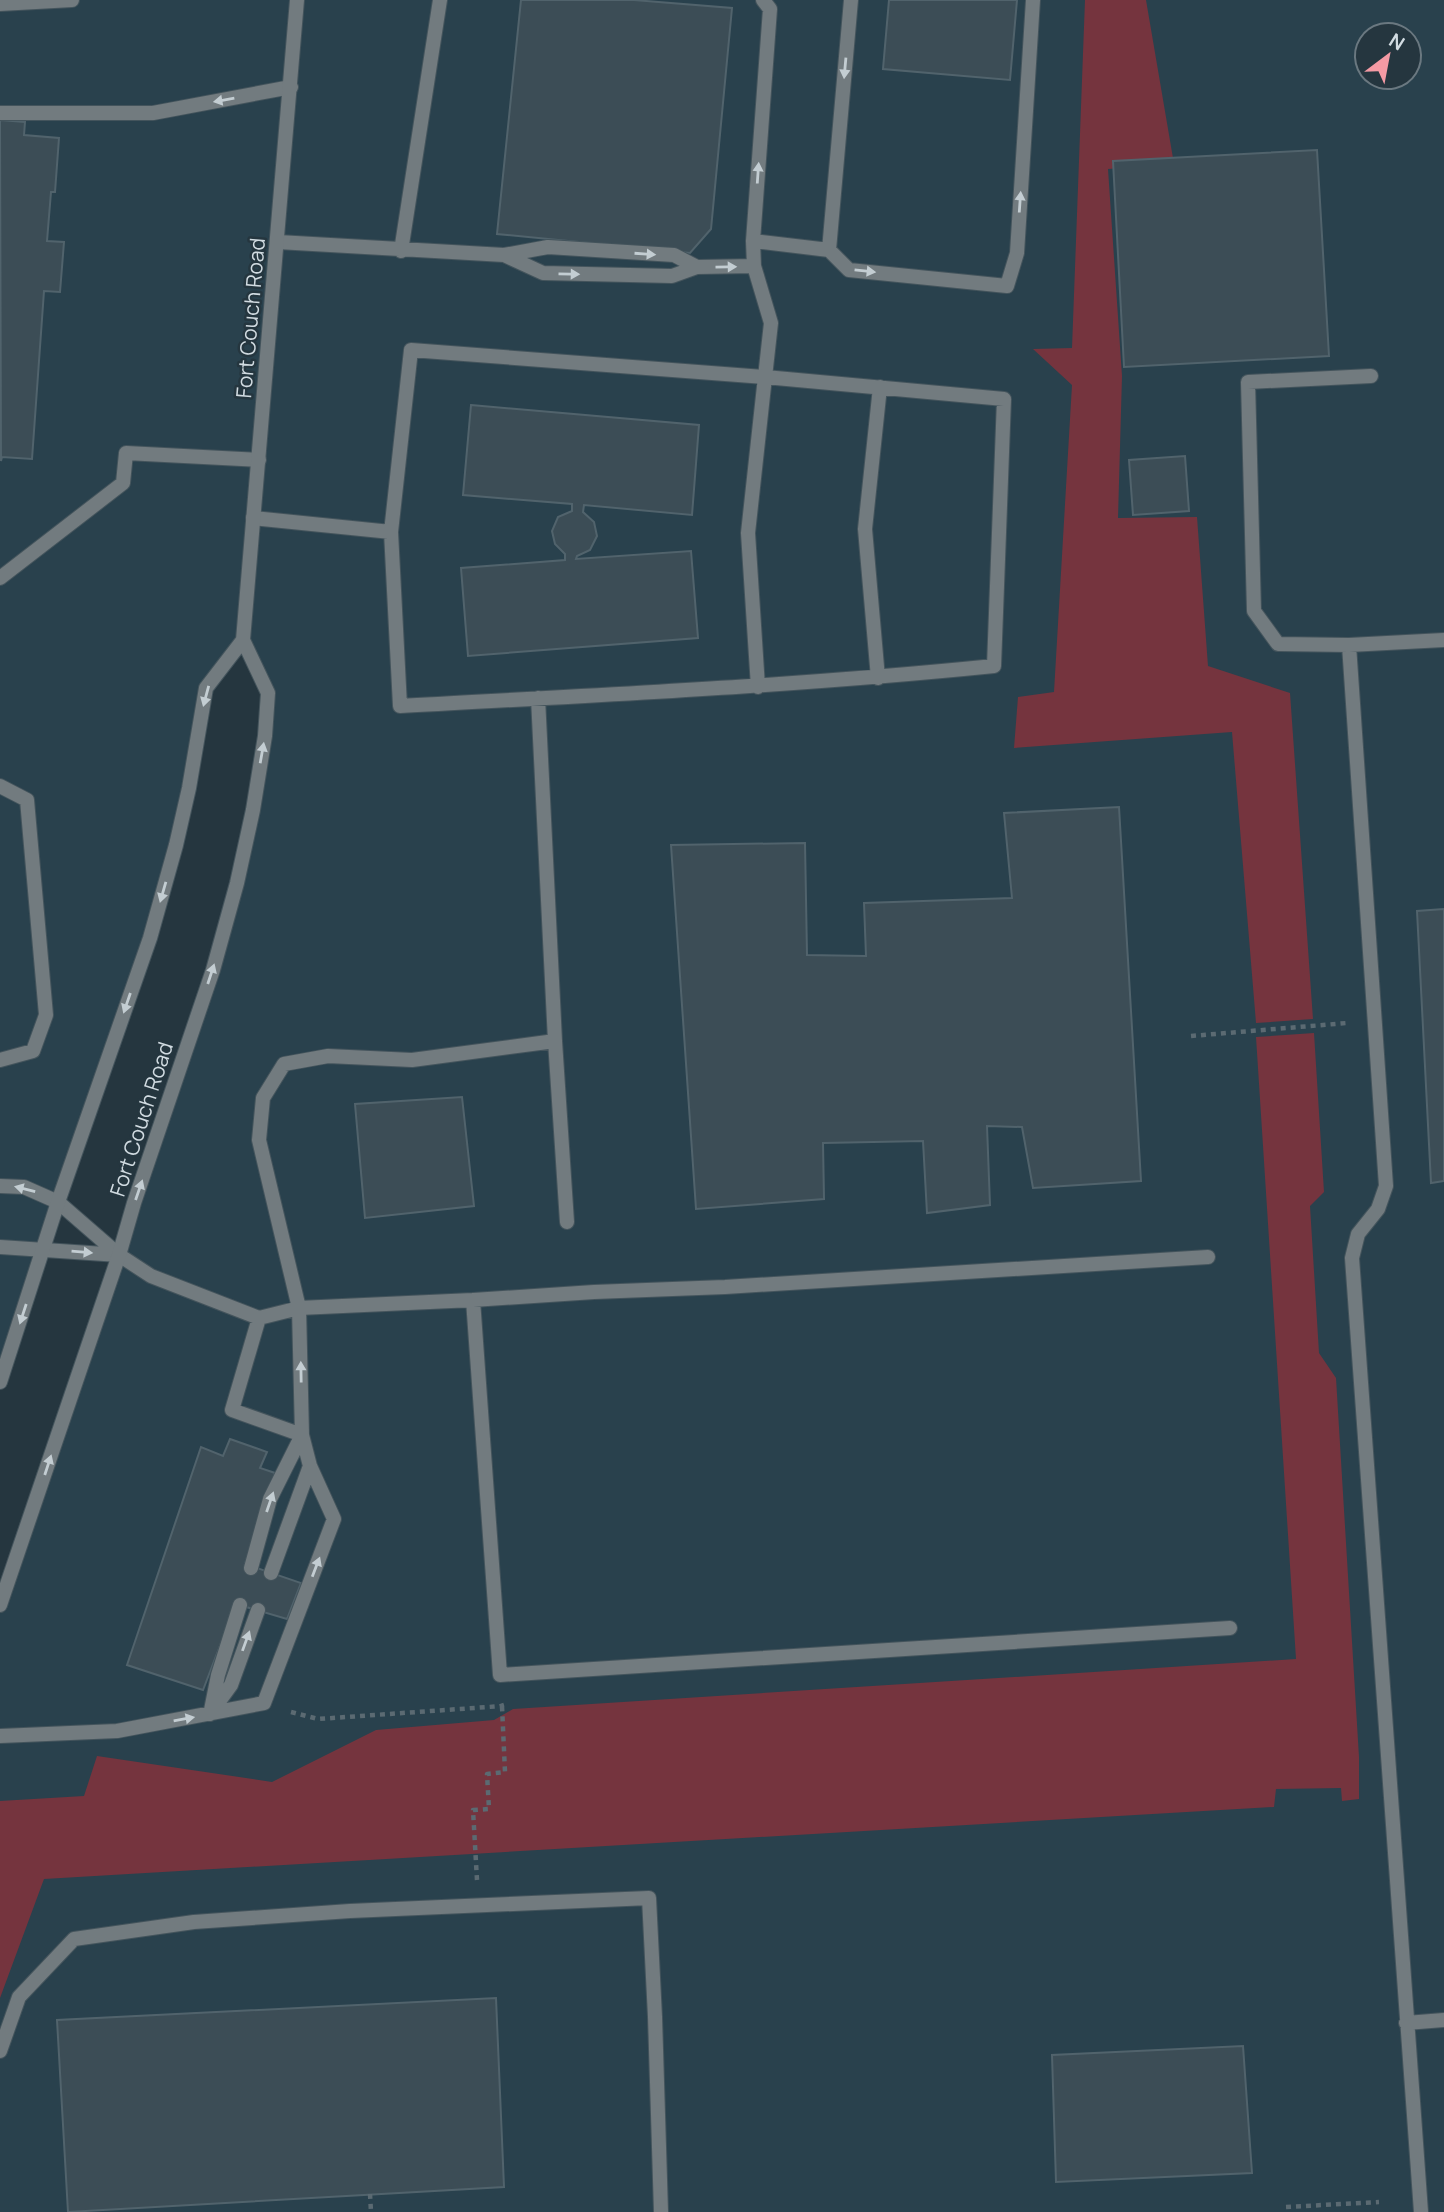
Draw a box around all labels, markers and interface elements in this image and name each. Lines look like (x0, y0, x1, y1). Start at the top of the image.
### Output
north arrow (1353, 21, 1423, 91)
text: N (1384, 27, 1410, 56)
one-way arrow (839, 57, 850, 79)
one-way arrow (213, 94, 235, 105)
one-way arrow (753, 162, 764, 184)
one-way arrow (1015, 191, 1026, 213)
street label: Fort Couch Road (229, 237, 271, 399)
one-way arrow (634, 248, 656, 259)
one-way arrow (715, 261, 737, 273)
one-way arrow (855, 266, 877, 277)
one-way arrow (558, 268, 580, 279)
one-way arrow (200, 685, 211, 707)
one-way arrow (257, 742, 268, 764)
one-way arrow (157, 881, 168, 903)
one-way arrow (206, 964, 217, 985)
one-way arrow (121, 992, 132, 1013)
street label: Fort Couch Road (103, 1038, 179, 1200)
one-way arrow (134, 1179, 144, 1200)
one-way arrow (13, 1184, 35, 1195)
one-way arrow (71, 1247, 93, 1258)
one-way arrow (17, 1303, 28, 1324)
one-way arrow (295, 1360, 306, 1382)
one-way arrow (43, 1455, 54, 1476)
one-way arrow (265, 1492, 276, 1513)
one-way arrow (311, 1556, 322, 1577)
one-way arrow (241, 1631, 252, 1652)
one-way arrow (173, 1713, 195, 1724)

